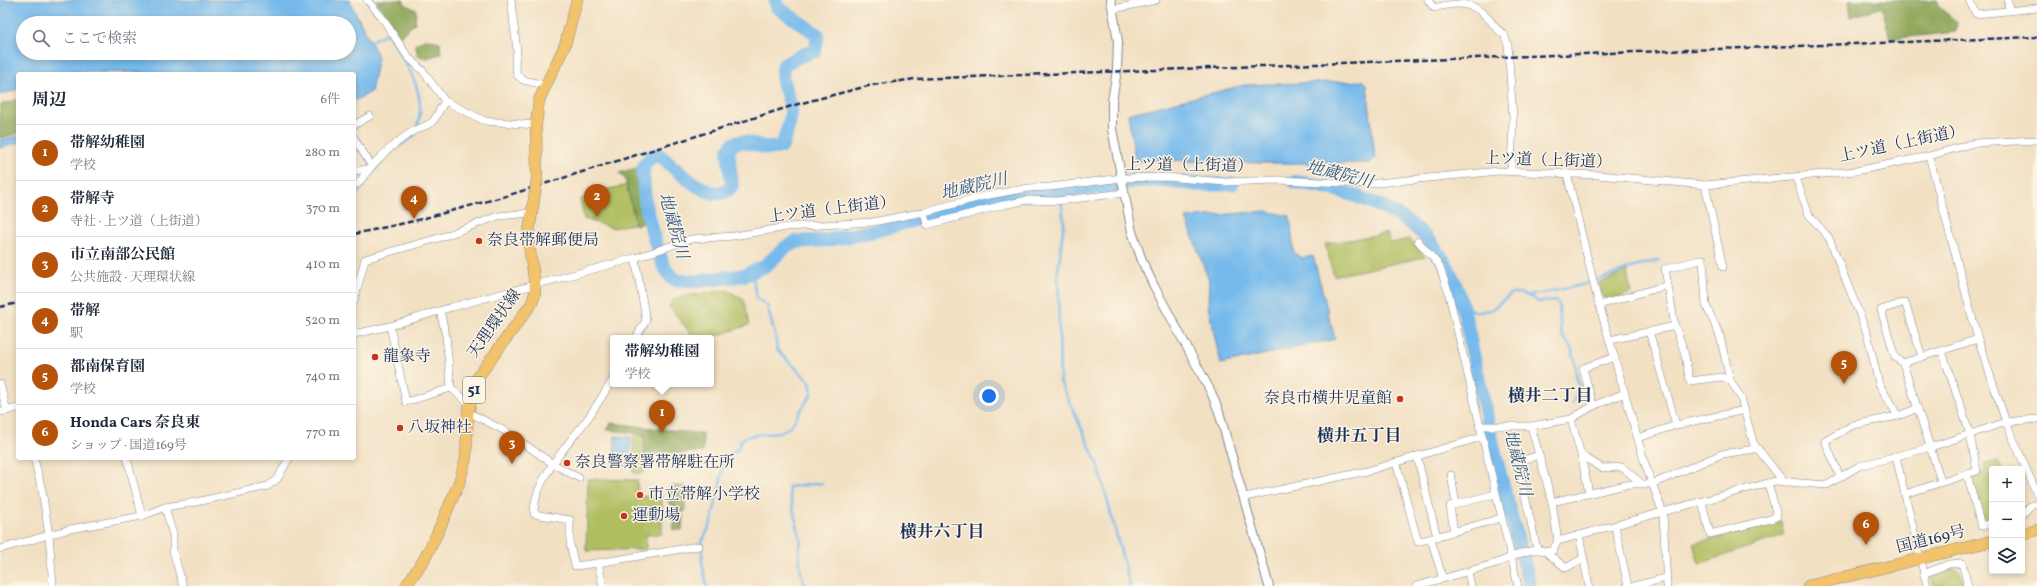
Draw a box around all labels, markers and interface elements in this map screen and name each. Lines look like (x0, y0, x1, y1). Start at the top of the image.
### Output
search box (16, 16, 356, 60)
icon: search (30, 27, 52, 49)
text: ここで検索 (62, 29, 137, 50)
text: 周辺 (32, 89, 66, 112)
text: 6件 (320, 91, 340, 109)
street label: 上ツ道（上街道） (1837, 120, 1967, 168)
text: 帯解幼稚園 (70, 133, 145, 154)
text: 1 (42, 144, 48, 162)
text: 280 m (304, 144, 340, 162)
street label: 上ツ道（上街道） (1484, 148, 1612, 174)
street label: 上ツ道（上街道） (1125, 154, 1253, 178)
water label: 地蔵院川 (1303, 156, 1377, 195)
text: 学校 (70, 157, 96, 175)
water label: 地蔵院川 (938, 168, 1012, 206)
pin: 2 (584, 184, 610, 217)
pin: 4 (401, 186, 427, 219)
text: 帯解寺 (70, 189, 115, 210)
water label: 地蔵院川 (653, 190, 694, 264)
street label: 上ツ道（上街道） (767, 191, 897, 229)
text: 2 (42, 200, 48, 218)
text: 370 m (306, 200, 340, 218)
text: 寺社 · 上ツ道（上街道） (70, 213, 208, 231)
place label: 奈良帯解郵便局 (487, 230, 599, 252)
marker: 奈良帯解郵便局 (474, 236, 484, 246)
text: 市立南部公民館 (70, 245, 175, 266)
text: 3 (42, 256, 48, 274)
text: 410 m (305, 256, 340, 274)
text: 公共施設 · 天理環状線 (70, 269, 195, 287)
street label: 天理環状線 (463, 285, 527, 363)
text: 帯解 (70, 301, 100, 322)
text: 4 (41, 312, 49, 330)
text: 520 m (305, 312, 340, 330)
text: 駅 (70, 325, 83, 343)
popup (610, 335, 714, 387)
text: 帯解幼稚園 (624, 342, 700, 363)
place label: 龍象寺 (383, 346, 431, 368)
pin: 5 (1831, 351, 1857, 384)
marker: 龍象寺 (370, 352, 380, 362)
text: 都南保育園 (70, 357, 145, 378)
text: 学校 (624, 366, 651, 384)
text: 5 (42, 368, 48, 386)
text: 740 m (306, 368, 340, 386)
road number: 51 (463, 377, 485, 403)
text: 学校 (70, 381, 96, 399)
district label: 横井二丁目 (1508, 385, 1593, 408)
your location (979, 386, 999, 406)
place label: 奈良市横井児童館 (1264, 388, 1392, 410)
marker: 奈良市横井児童館 (1395, 394, 1405, 404)
pin: 1 (649, 400, 675, 433)
text: Honda Cars 奈良東 (70, 413, 200, 434)
place label: 八坂神社 (408, 417, 472, 439)
marker: 八坂神社 (395, 423, 405, 433)
text: 6 (41, 424, 49, 442)
text: 770 m (306, 424, 340, 442)
district label: 横井五丁目 (1317, 425, 1402, 448)
water label: 地蔵院川 (1498, 427, 1537, 501)
pin: 3 (499, 431, 525, 464)
text: ショップ · 国道169号 (70, 437, 187, 455)
place label: 奈良警察署帯解駐在所 (575, 452, 735, 474)
marker: 奈良警察署帯解駐在所 (562, 458, 572, 468)
map controls (1989, 466, 2025, 574)
button: + (1989, 466, 2025, 502)
place label: 市立帯解小学校 (648, 484, 760, 506)
marker: 市立帯解小学校 (635, 490, 645, 500)
button: − (1989, 502, 2025, 538)
place label: 運動場 (632, 505, 680, 527)
marker: 運動場 (619, 511, 629, 521)
pin: 6 (1853, 512, 1879, 545)
district label: 横井六丁目 (900, 521, 985, 544)
street label: 国道169号 (1894, 521, 1968, 559)
button: layers (1989, 538, 2025, 574)

